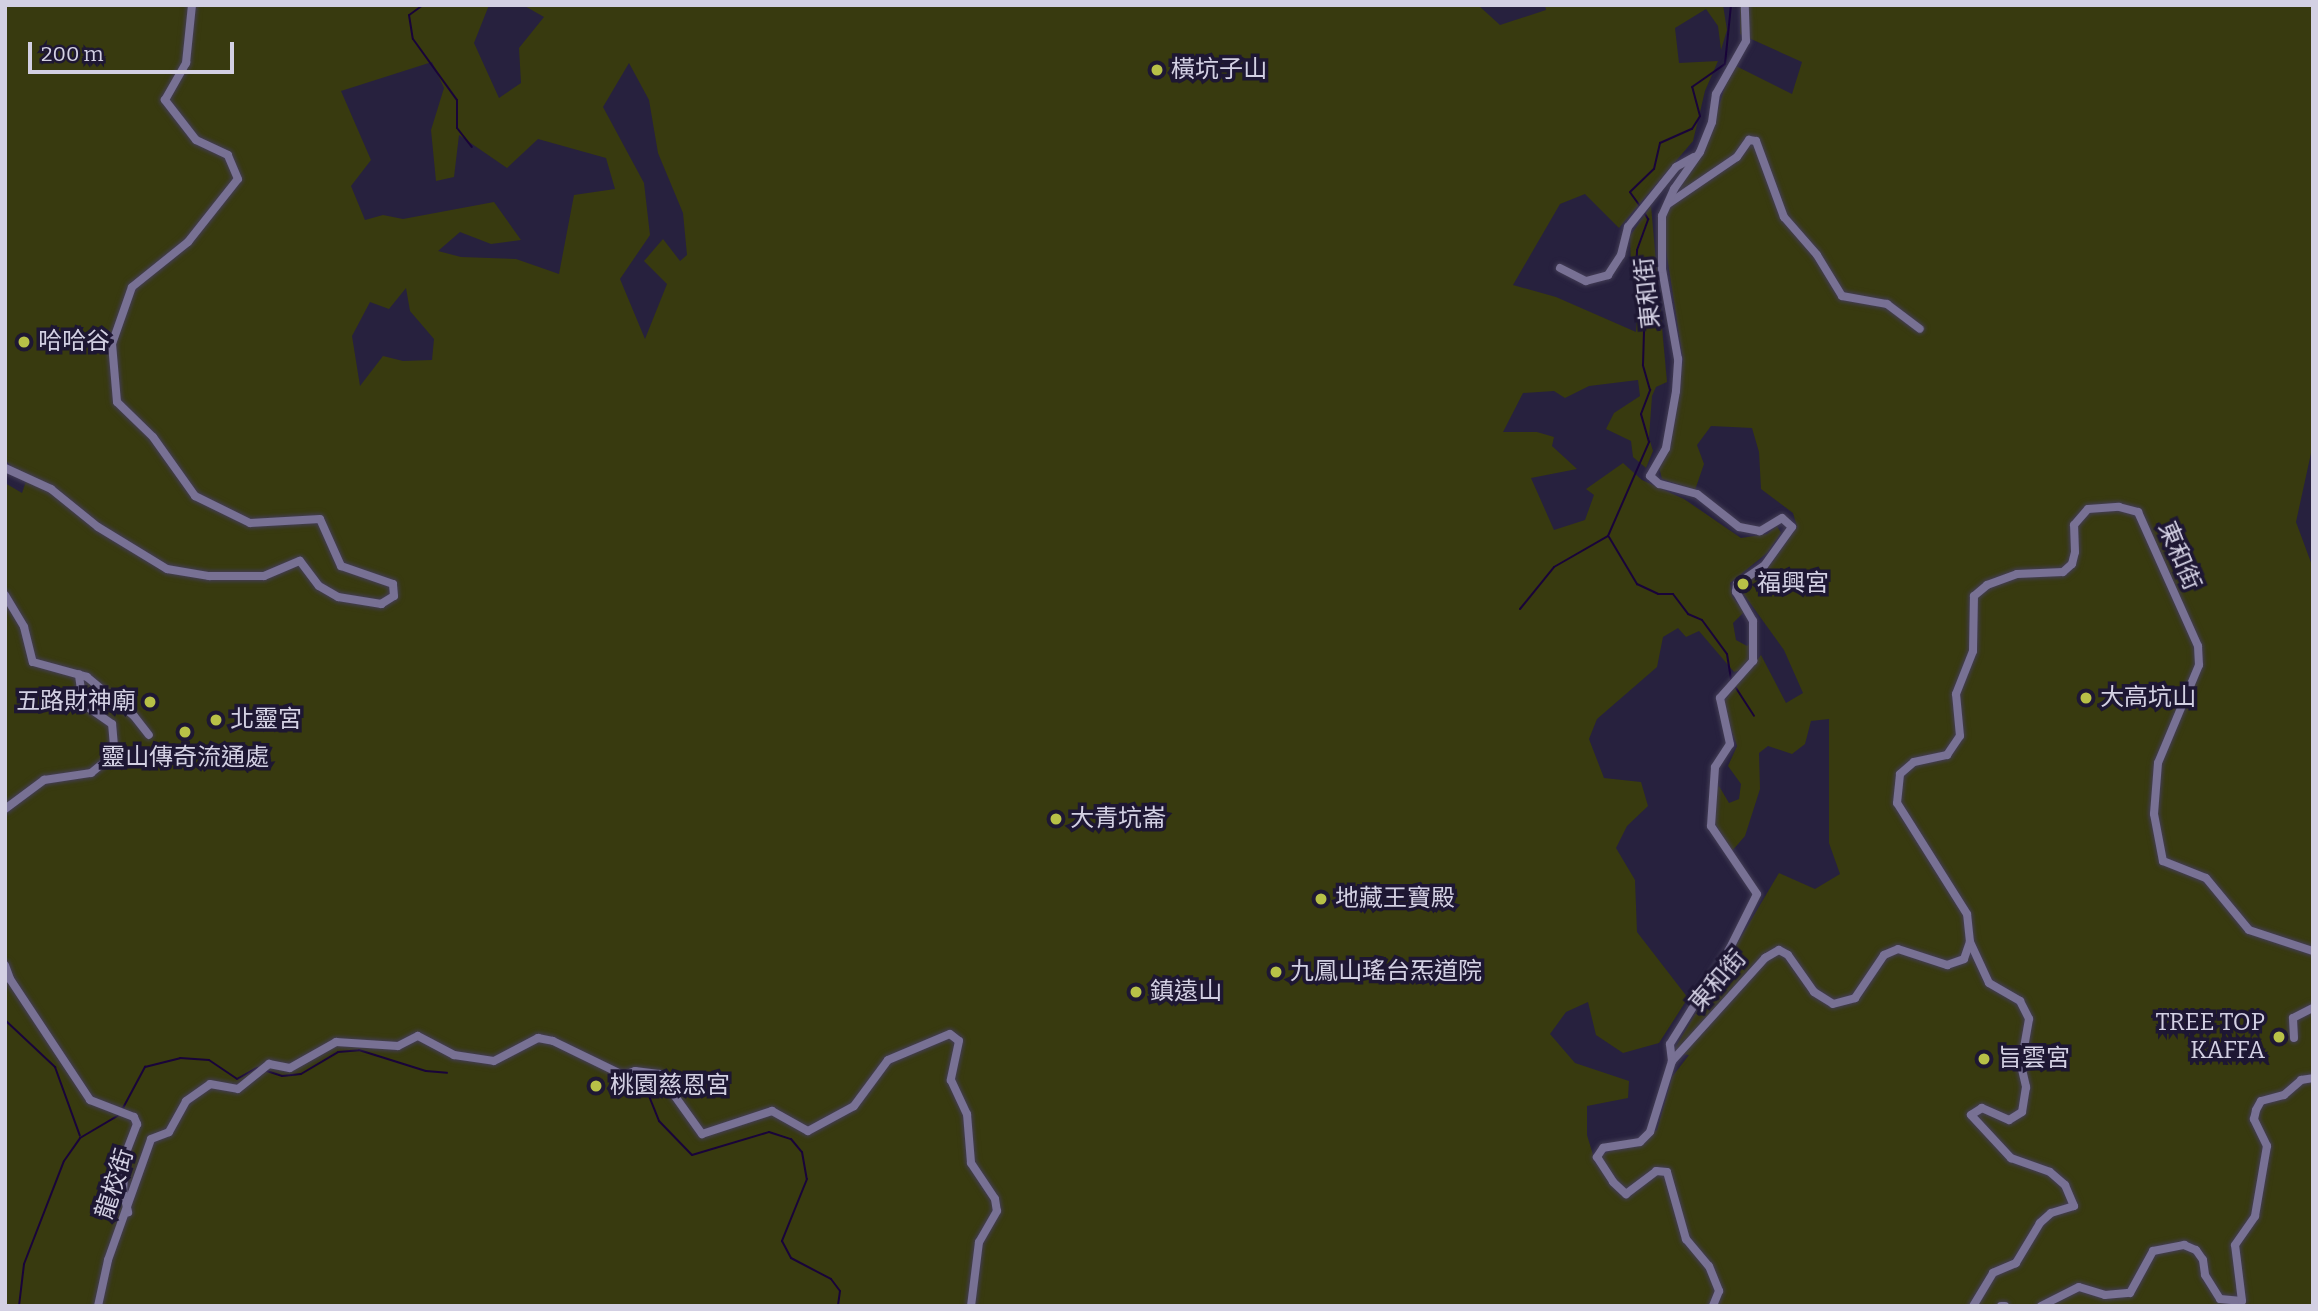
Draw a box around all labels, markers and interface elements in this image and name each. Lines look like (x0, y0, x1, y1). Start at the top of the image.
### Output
scale bar (32, 28, 238, 72)
text: 200 m (41, 41, 104, 67)
place label: 橫坑子山 (1171, 56, 1267, 84)
marker: 橫坑子山 (1149, 62, 1165, 78)
street label: 東和街 (1630, 256, 1666, 330)
place label: 哈哈谷 (38, 328, 110, 356)
marker: 哈哈谷 (16, 334, 32, 350)
street label: 東和街 (2152, 517, 2206, 595)
place label: 福興宮 (1757, 570, 1829, 598)
marker: 福興宮 (1735, 576, 1751, 592)
place label: 大高坑山 (2100, 684, 2196, 712)
place label: 五路財神廟 (16, 688, 136, 716)
marker: 大高坑山 (2078, 690, 2094, 706)
marker: 五路財神廟 (142, 694, 158, 710)
place label: 北靈宮 (230, 706, 302, 734)
marker: 北靈宮 (208, 712, 224, 728)
marker: 靈山傳奇流通處 (177, 724, 193, 740)
place label: 靈山傳奇流通處 (101, 744, 269, 772)
place label: 大青坑崙 (1070, 805, 1166, 833)
marker: 大青坑崙 (1048, 811, 1064, 827)
place label: 地藏王寶殿 (1335, 885, 1455, 913)
marker: 地藏王寶殿 (1313, 891, 1329, 907)
street label: 東和街 (1684, 944, 1752, 1018)
place label: 九鳳山瑤台炁道院 (1290, 958, 1482, 986)
marker: 九鳳山瑤台炁道院 (1268, 964, 1284, 980)
place label: 鎮遠山 (1150, 978, 1222, 1006)
marker: 鎮遠山 (1128, 984, 1144, 1000)
place label: TREE TOP KAFFA (2156, 1009, 2265, 1065)
marker: TREE TOP KAFFA (2271, 1029, 2287, 1045)
place label: 旨雲宮 (1998, 1045, 2070, 1073)
marker: 旨雲宮 (1976, 1051, 1992, 1067)
place label: 桃園慈恩宮 (610, 1072, 730, 1100)
marker: 桃園慈恩宮 (588, 1078, 604, 1094)
street label: 龍校街 (90, 1145, 140, 1223)

